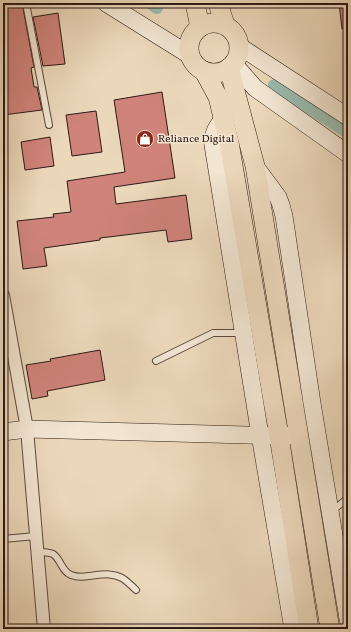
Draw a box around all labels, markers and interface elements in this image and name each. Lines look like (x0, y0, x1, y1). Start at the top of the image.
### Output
shop icon: Reliance Digital (135, 129, 155, 149)
place label: Reliance Digital (158, 132, 234, 147)

